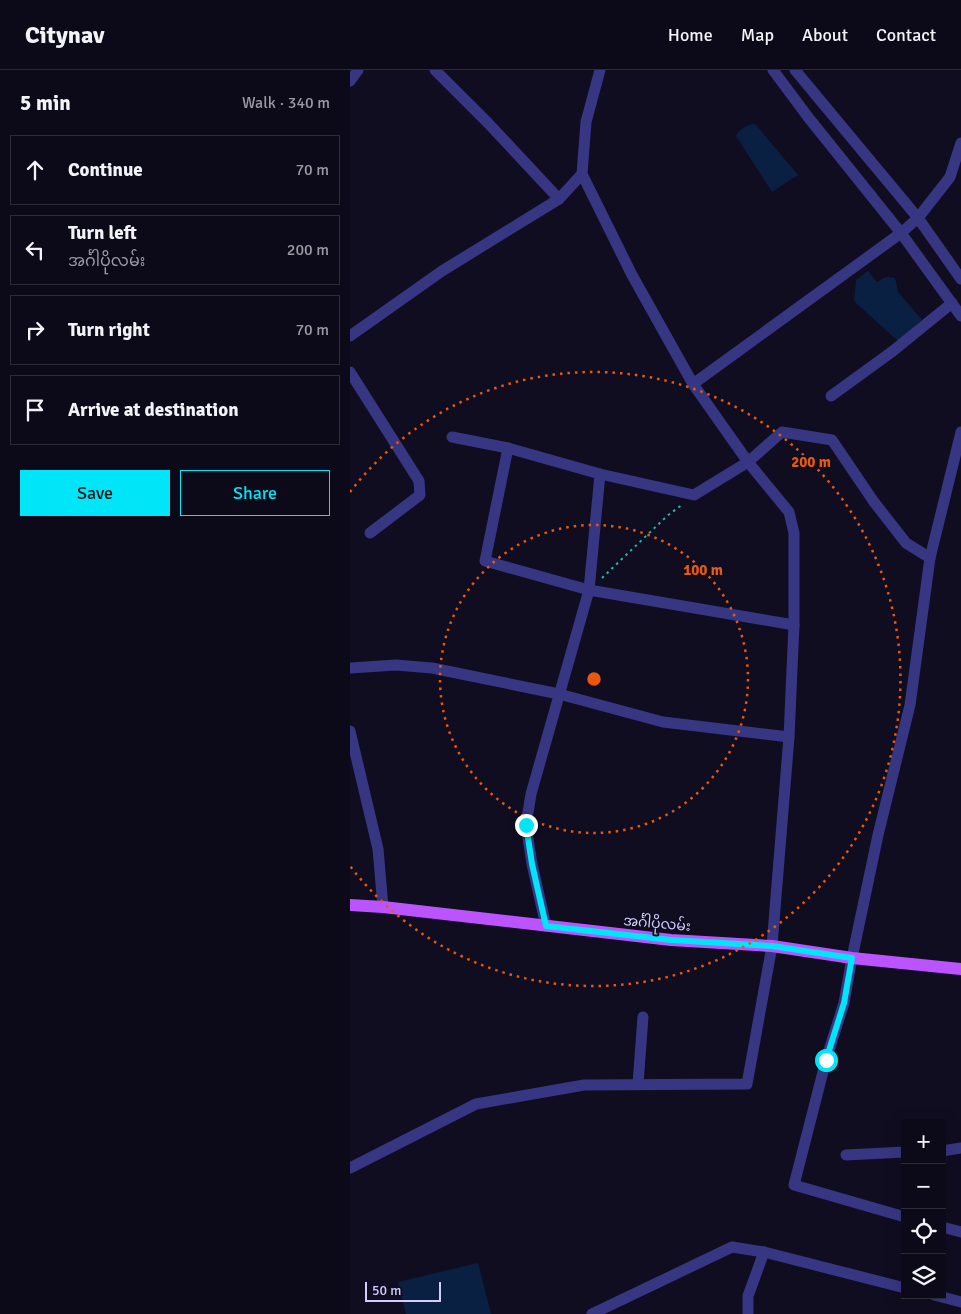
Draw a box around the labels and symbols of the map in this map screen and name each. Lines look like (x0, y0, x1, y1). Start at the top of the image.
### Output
text: 200 m (791, 453, 831, 471)
text: 100 m (683, 561, 723, 579)
centre of rings (585, 670, 603, 688)
route end (515, 814, 538, 837)
street label: အင်္ဂါပိုလမ်း (622, 910, 692, 938)
route start (815, 1049, 838, 1072)
scale bar (365, 1279, 441, 1302)

